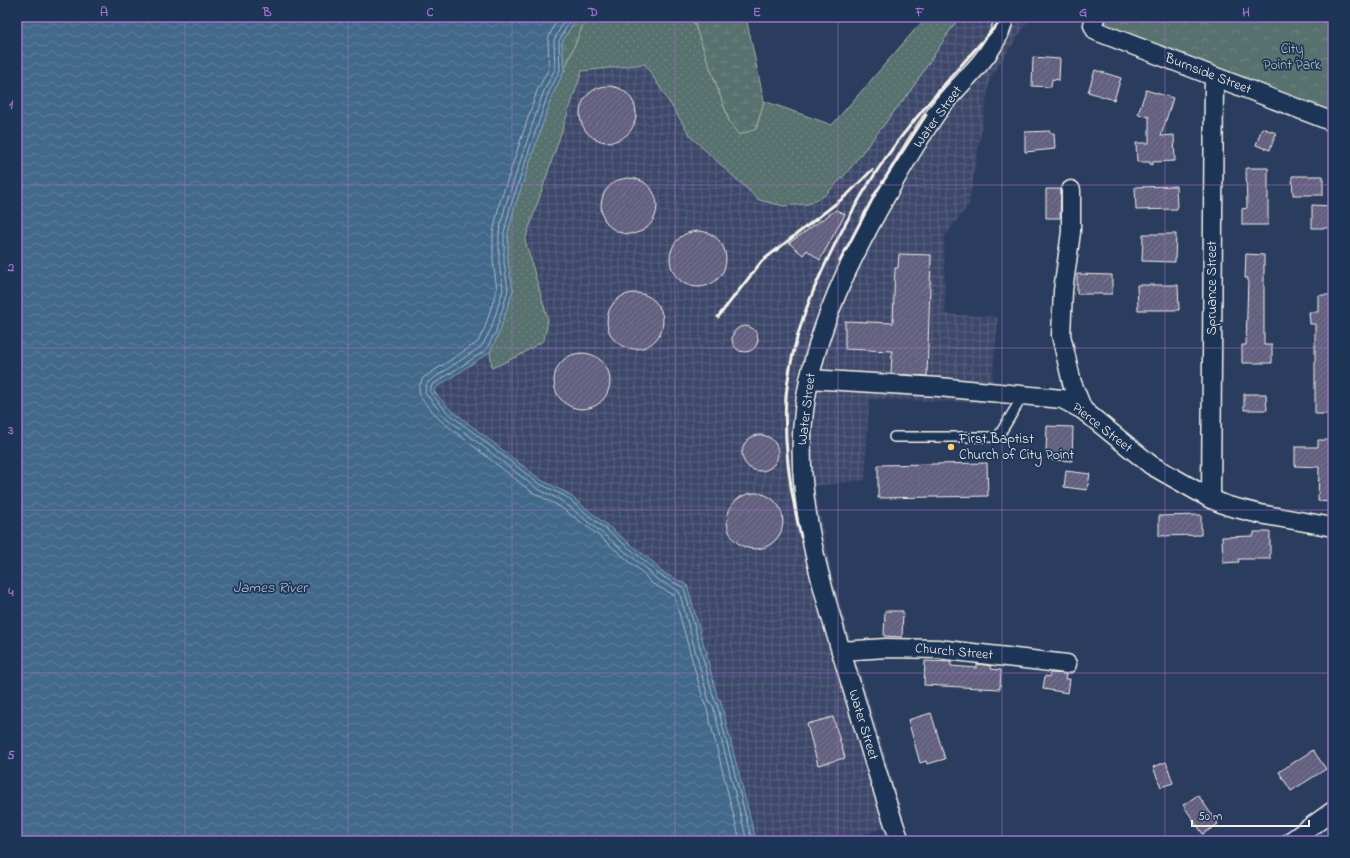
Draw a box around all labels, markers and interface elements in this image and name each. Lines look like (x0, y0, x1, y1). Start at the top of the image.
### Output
text: A (100, 3, 108, 22)
text: B (262, 3, 272, 22)
text: C (426, 3, 434, 22)
text: D (587, 3, 598, 22)
text: E (753, 3, 761, 22)
text: F (915, 3, 925, 22)
text: G (1079, 3, 1087, 22)
text: H (1242, 3, 1250, 22)
park label: City Point Park (1263, 39, 1322, 76)
street label: Burnside Street (1161, 47, 1255, 100)
street label: Water Street (908, 81, 968, 153)
text: 1 (9, 95, 14, 114)
street label: Spruance Street (1202, 240, 1223, 335)
text: 2 (7, 258, 15, 277)
street label: Water Street (792, 371, 822, 446)
street label: Pierce Street (1067, 398, 1137, 459)
text: 3 (7, 421, 14, 440)
place label: First Baptist Church of City Point (958, 429, 1074, 467)
marker: First Baptist Church of City Point (946, 442, 956, 452)
water label: James River (233, 577, 309, 599)
text: 4 (7, 583, 14, 602)
street label: Church Street (914, 638, 994, 666)
street label: Water Street (842, 687, 884, 763)
text: 5 (7, 746, 15, 765)
scale bar (1192, 802, 1309, 828)
text: 50 m (1198, 808, 1222, 826)

